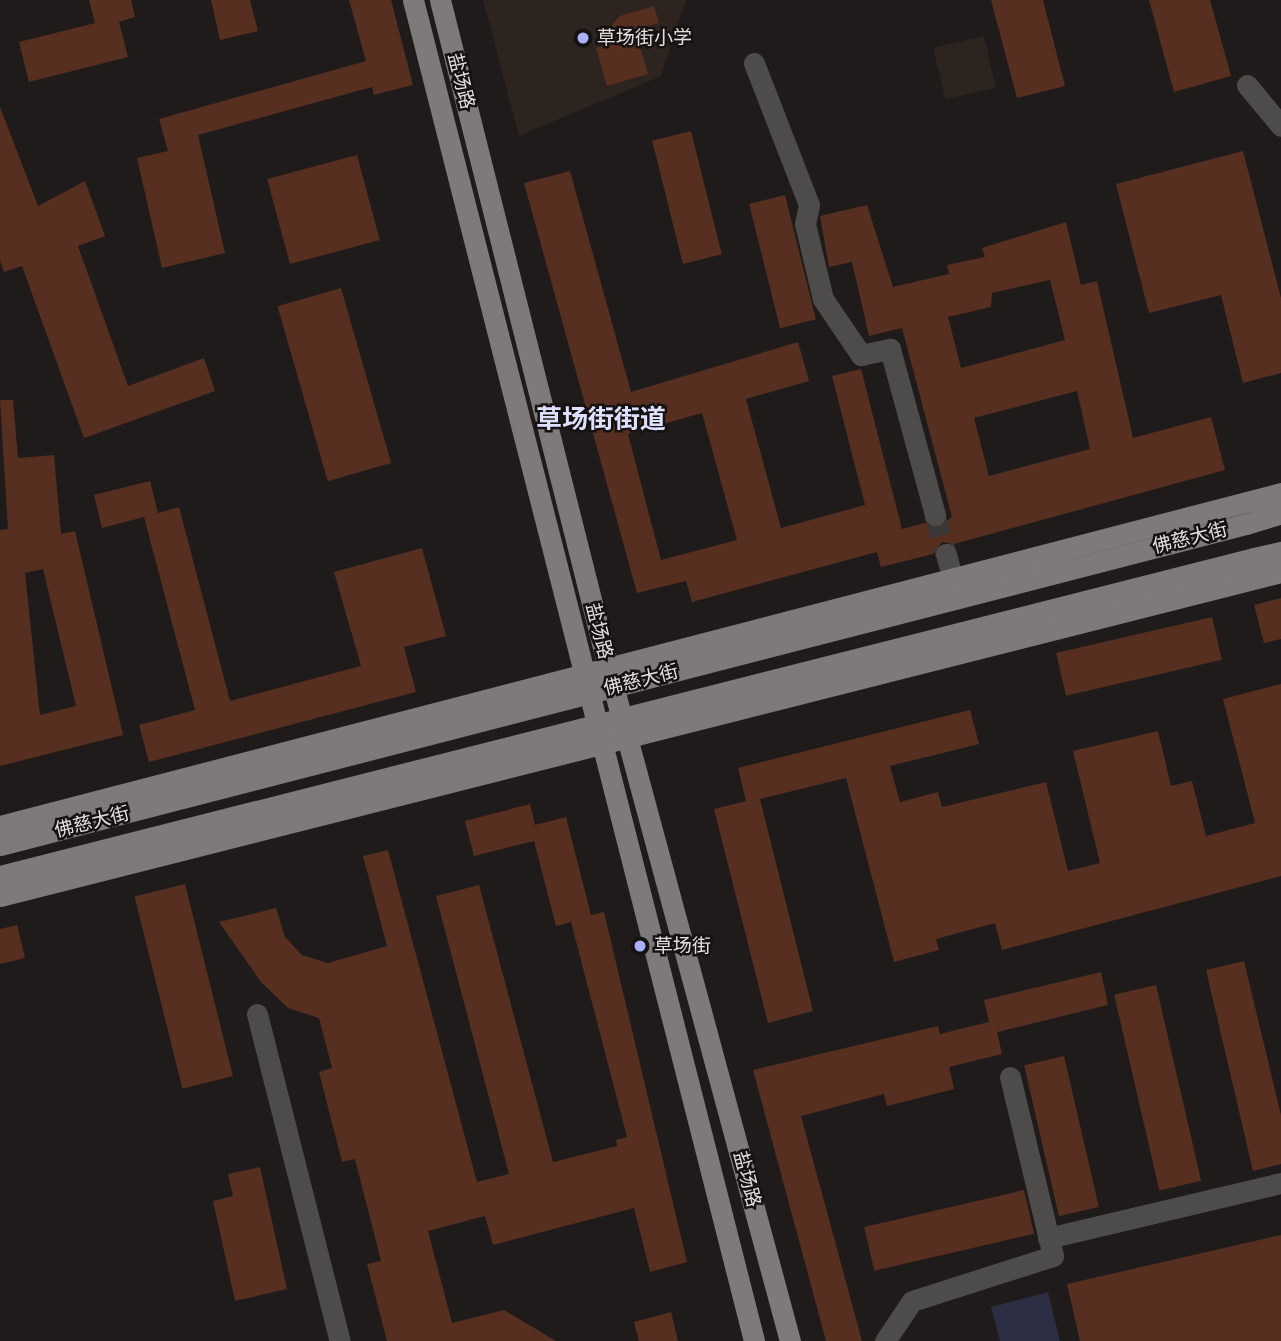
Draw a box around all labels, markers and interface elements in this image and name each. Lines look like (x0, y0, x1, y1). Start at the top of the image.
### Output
place label: 草场街小学 (597, 27, 692, 49)
marker: 草场街小学 (575, 30, 591, 46)
street label: 盐场路 (443, 51, 479, 111)
district label: 草场街街道 (536, 404, 666, 436)
street label: 佛慈大街 (1150, 518, 1230, 558)
street label: 盐场路 (581, 601, 617, 661)
street label: 佛慈大街 (601, 660, 681, 700)
street label: 佛慈大街 (52, 802, 132, 842)
place label: 草场街 (654, 935, 711, 957)
marker: 草场街 (632, 938, 648, 954)
street label: 盐场路 (729, 1149, 765, 1209)

